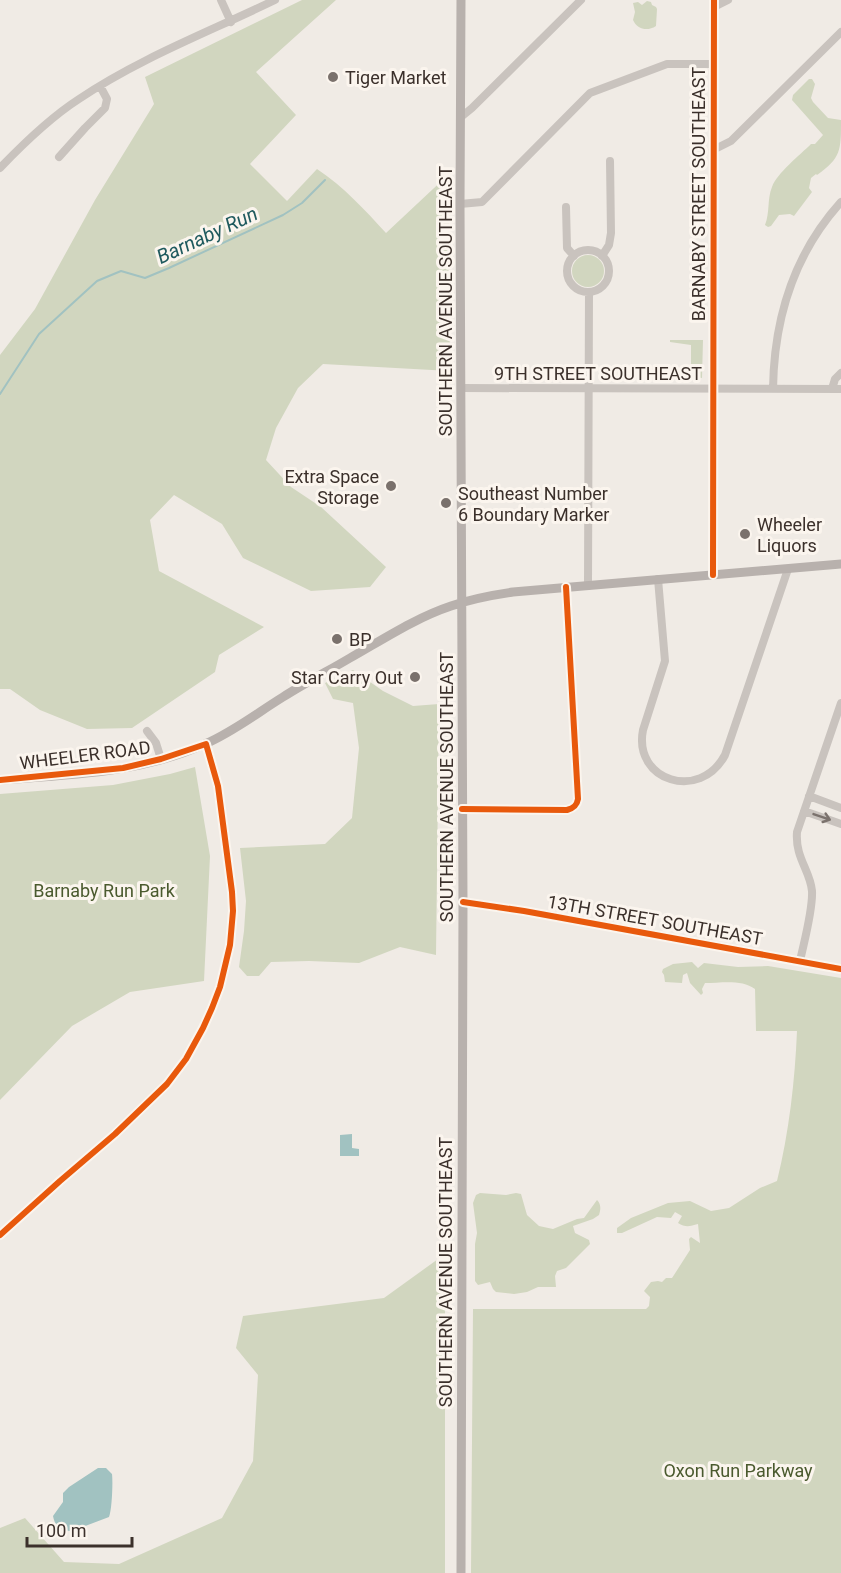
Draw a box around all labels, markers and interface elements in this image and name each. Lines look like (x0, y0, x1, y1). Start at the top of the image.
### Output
street label: BARNABY STREET SOUTHEAST (688, 66, 709, 321)
place label: Tiger Market (345, 67, 446, 88)
marker: Tiger Market (326, 70, 340, 84)
street label: SOUTHERN AVENUE SOUTHEAST (435, 165, 456, 436)
water label: Barnaby Run (153, 201, 261, 269)
street label: 9TH STREET SOUTHEAST (494, 363, 702, 384)
place label: Extra Space Storage (284, 466, 379, 508)
marker: Extra Space Storage (384, 479, 398, 493)
place label: Southeast Number 6 Boundary Marker (458, 483, 609, 525)
marker: Southeast Number 6 Boundary Marker (439, 496, 453, 510)
place label: Wheeler Liquors (757, 514, 822, 556)
marker: Wheeler Liquors (738, 527, 752, 541)
place label: BP (349, 629, 372, 650)
marker: BP (330, 632, 344, 646)
street label: SOUTHERN AVENUE SOUTHEAST (436, 651, 457, 922)
place label: Star Carry Out (291, 667, 403, 688)
marker: Star Carry Out (408, 670, 422, 684)
street label: WHEELER ROAD (18, 737, 152, 773)
one-way arrow (813, 813, 831, 824)
park label: Barnaby Run Park (33, 880, 176, 901)
street label: 13TH STREET SOUTHEAST (546, 891, 764, 949)
street label: SOUTHERN AVENUE SOUTHEAST (435, 1136, 456, 1407)
park label: Oxon Run Parkway (663, 1460, 813, 1481)
scale bar (27, 1510, 132, 1548)
text: 100 m (36, 1520, 87, 1541)

